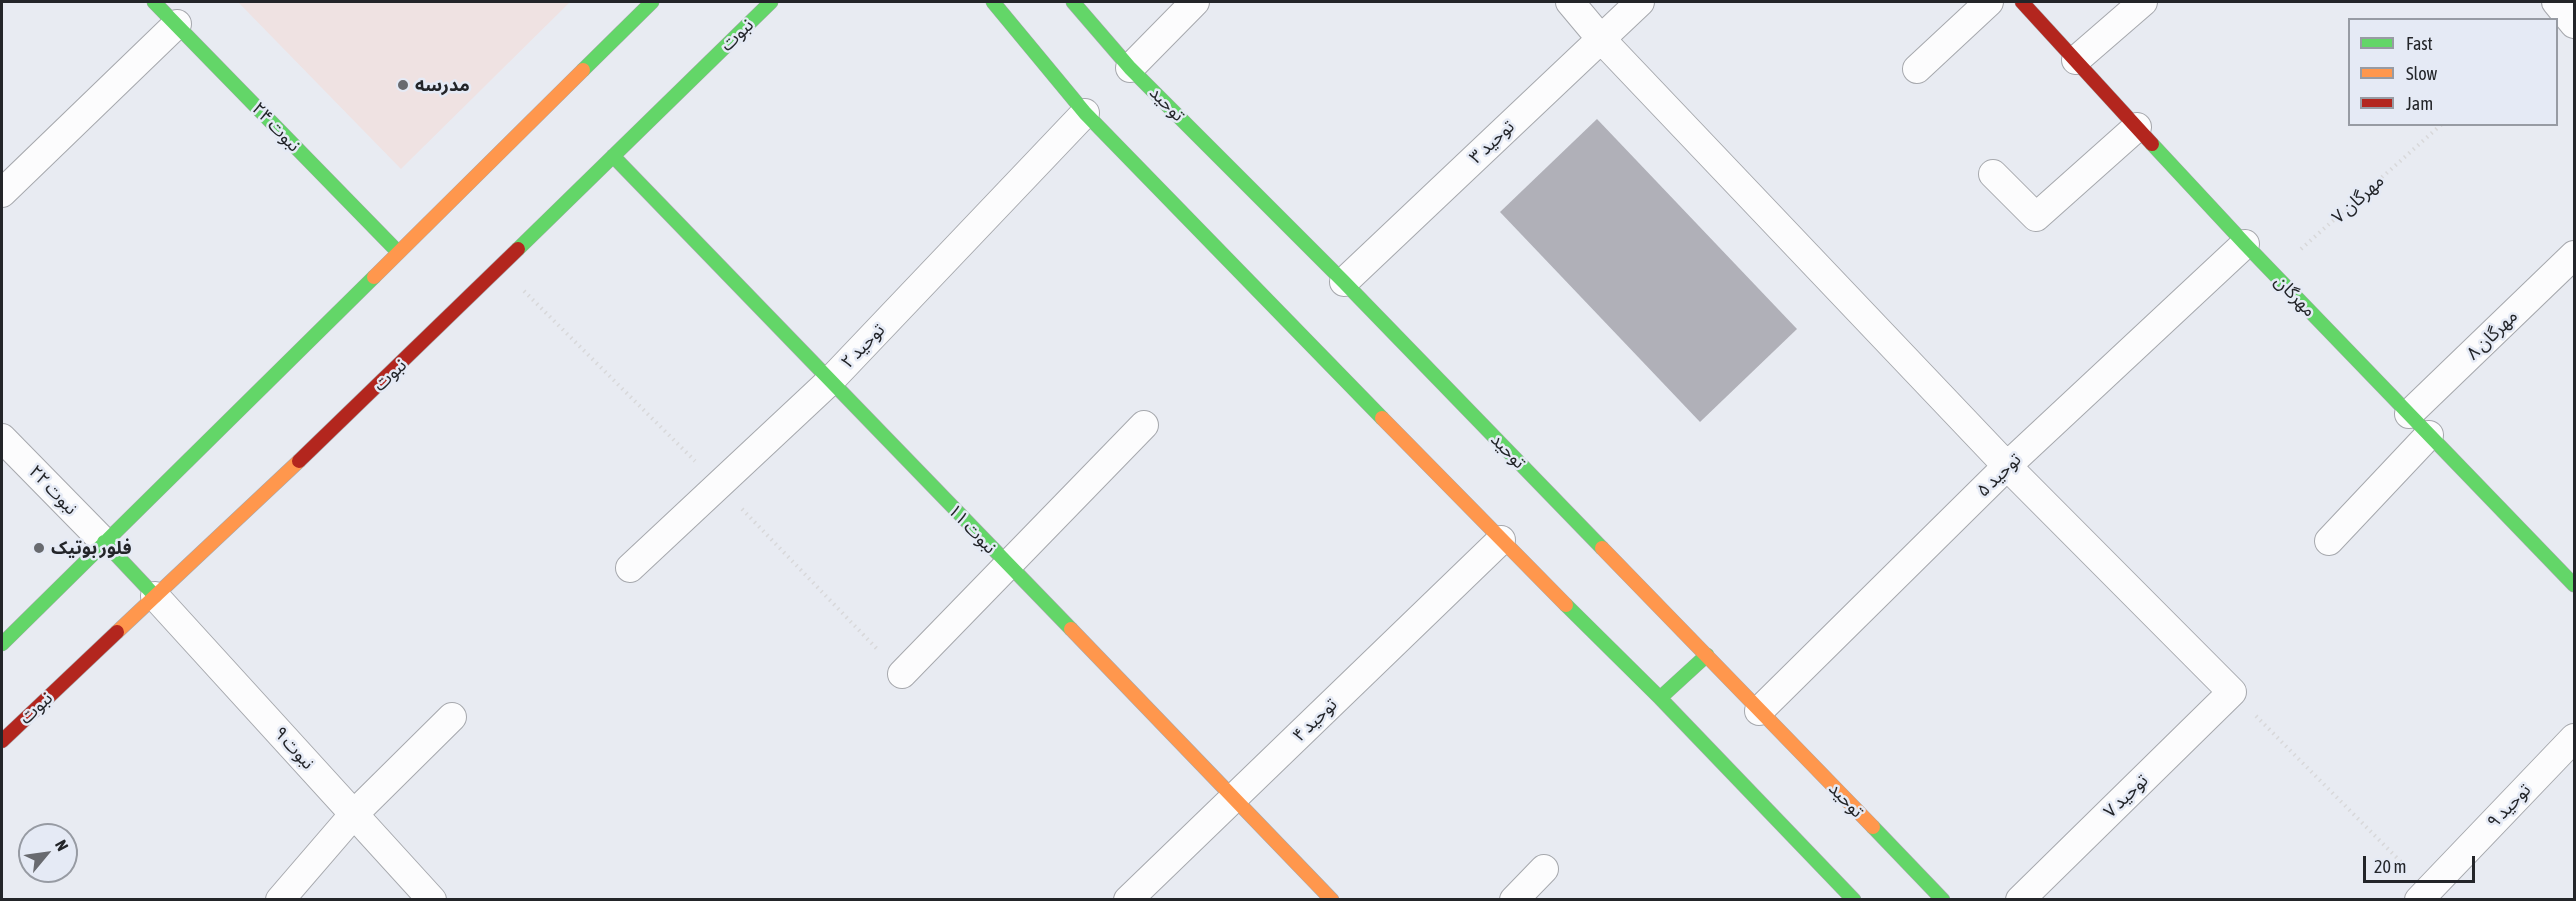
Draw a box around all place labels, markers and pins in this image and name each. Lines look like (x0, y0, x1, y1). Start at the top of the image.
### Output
place label: مدرسه (415, 74, 470, 96)
marker: مدرسه (396, 78, 410, 92)
place label: فلور بوتیک (51, 537, 132, 559)
marker: فلور بوتیک (32, 541, 46, 555)

